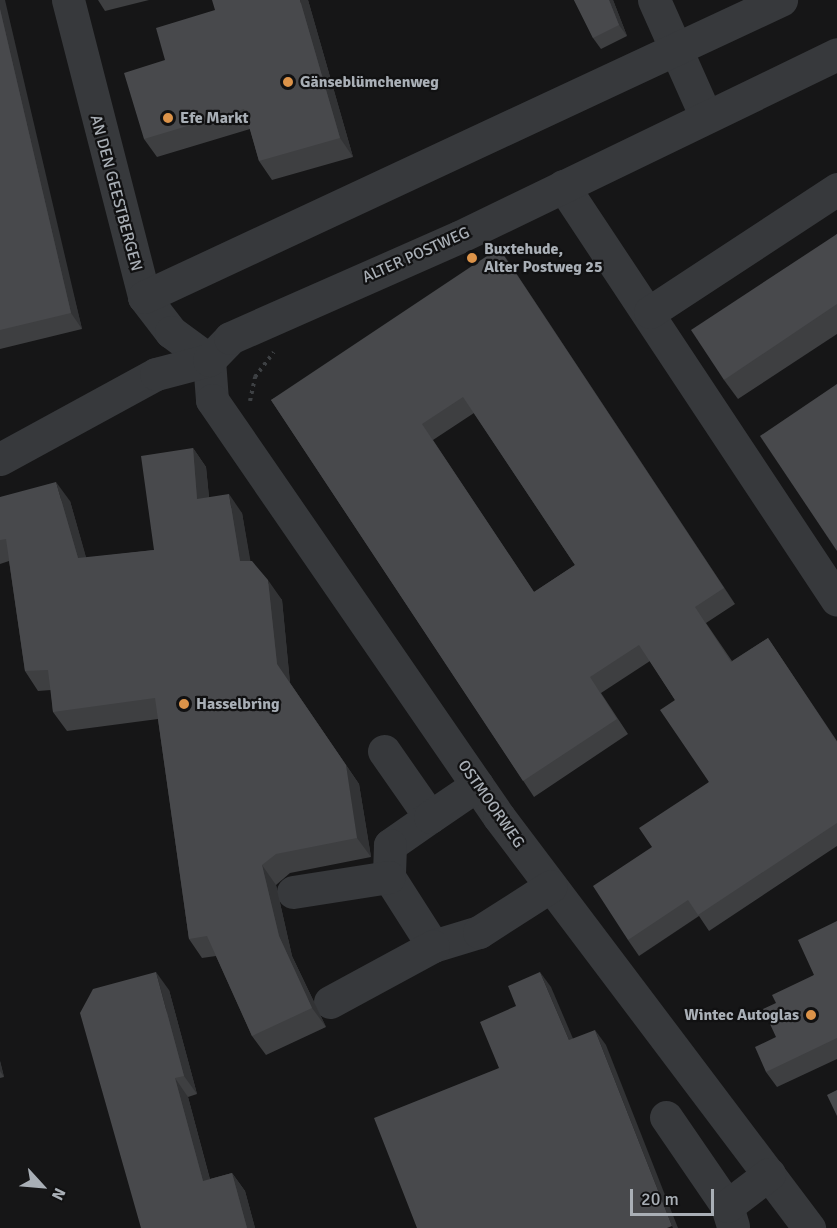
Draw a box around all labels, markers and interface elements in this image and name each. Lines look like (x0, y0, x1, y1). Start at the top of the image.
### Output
place label: Gänseblümchenweg (300, 72, 439, 92)
marker: Gänseblümchenweg (281, 75, 295, 89)
place label: Efe Markt (180, 108, 249, 128)
marker: Efe Markt (161, 111, 175, 125)
street label: AN DEN GEESTBERGEN (86, 113, 146, 273)
street label: ALTER POSTWEG (359, 223, 473, 287)
place label: Buxtehude, Alter Postweg 25 (484, 239, 603, 277)
marker: Buxtehude, Alter Postweg 25 (465, 251, 479, 265)
place label: Hasselbring (196, 694, 280, 714)
marker: Hasselbring (177, 697, 191, 711)
street label: OSTMOORWEG (454, 756, 528, 852)
place label: Wintec Autoglas (684, 1005, 799, 1025)
marker: Wintec Autoglas (804, 1008, 818, 1022)
north arrow (12, 1156, 72, 1216)
scale bar (633, 1177, 717, 1215)
text: N (47, 1184, 70, 1203)
text: 20 m (641, 1188, 679, 1210)

